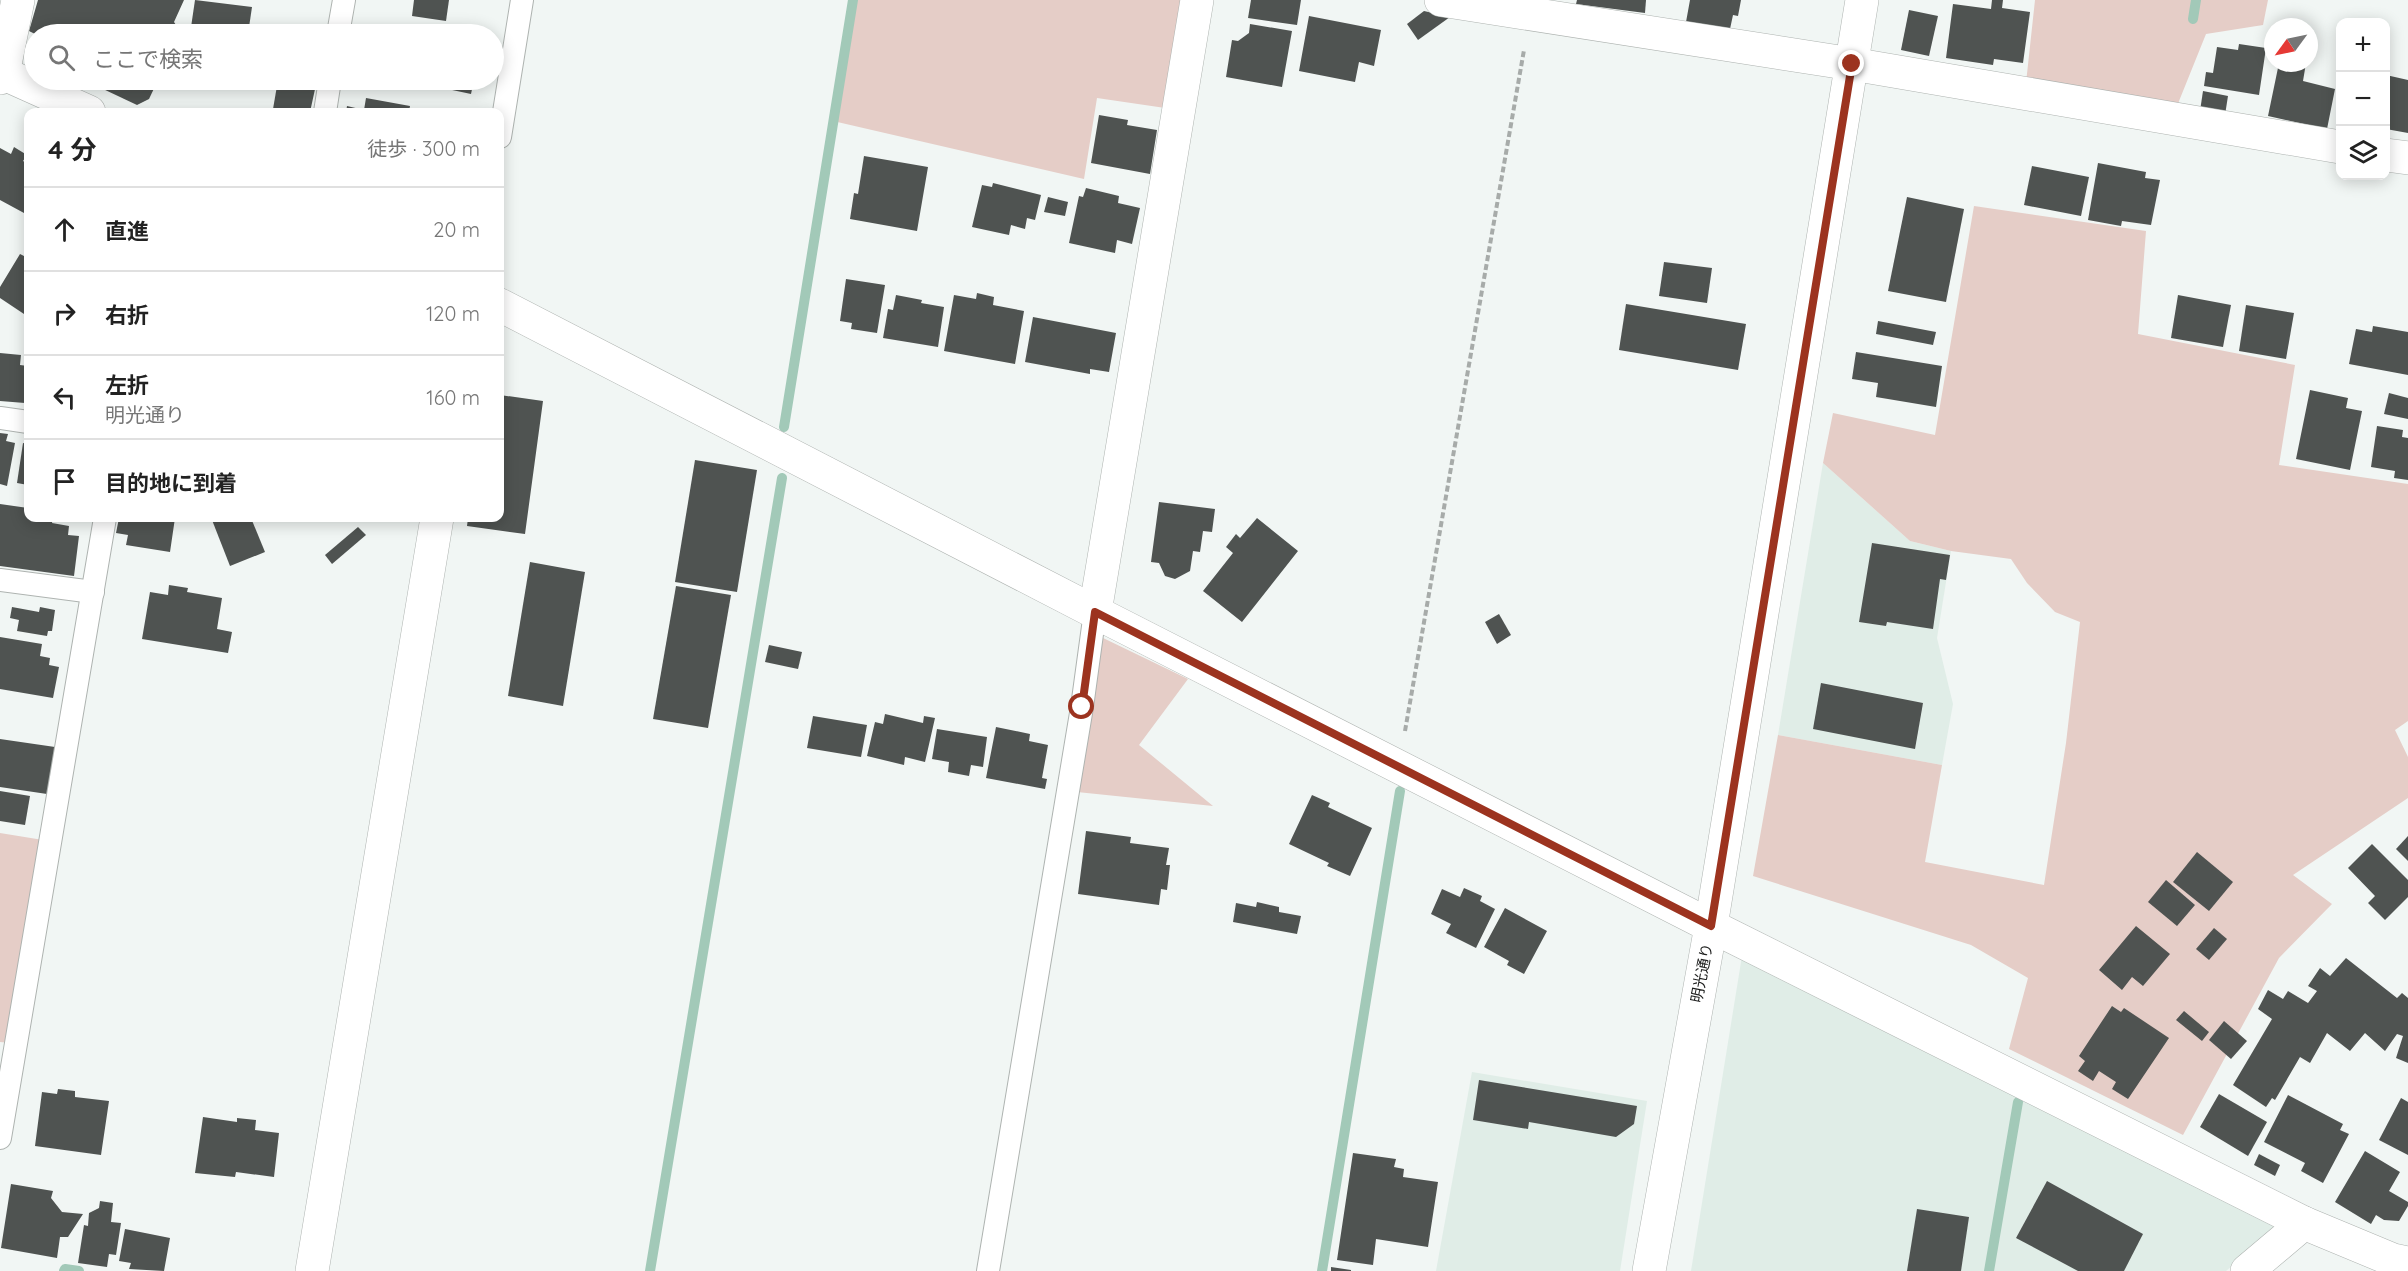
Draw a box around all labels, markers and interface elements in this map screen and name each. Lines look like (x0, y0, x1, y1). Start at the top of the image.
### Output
north arrow (2264, 18, 2318, 72)
map controls (2336, 18, 2390, 180)
button: + (2336, 18, 2390, 72)
search box (24, 24, 504, 90)
icon: search (45, 41, 78, 74)
text: ここで検索 (93, 45, 203, 73)
route end (1838, 50, 1864, 76)
button: − (2336, 72, 2390, 126)
button: layers (2336, 126, 2390, 180)
text: 4 分 (48, 133, 97, 166)
text: 徒歩 · 300 m (367, 136, 480, 161)
icon: ahead (48, 213, 81, 246)
text: 直進 (105, 217, 149, 245)
text: 20 m (433, 217, 480, 242)
icon: right (48, 297, 81, 330)
text: 右折 (105, 301, 149, 329)
text: 120 m (426, 301, 480, 326)
text: 左折 (105, 371, 149, 399)
icon: left (48, 381, 81, 414)
text: 160 m (426, 385, 480, 410)
text: 明光通り (105, 402, 185, 427)
icon: arrive (48, 465, 81, 498)
text: 目的地に到着 (105, 469, 237, 497)
route start (1068, 693, 1094, 719)
street label: 明光通り (1686, 942, 1717, 1004)

